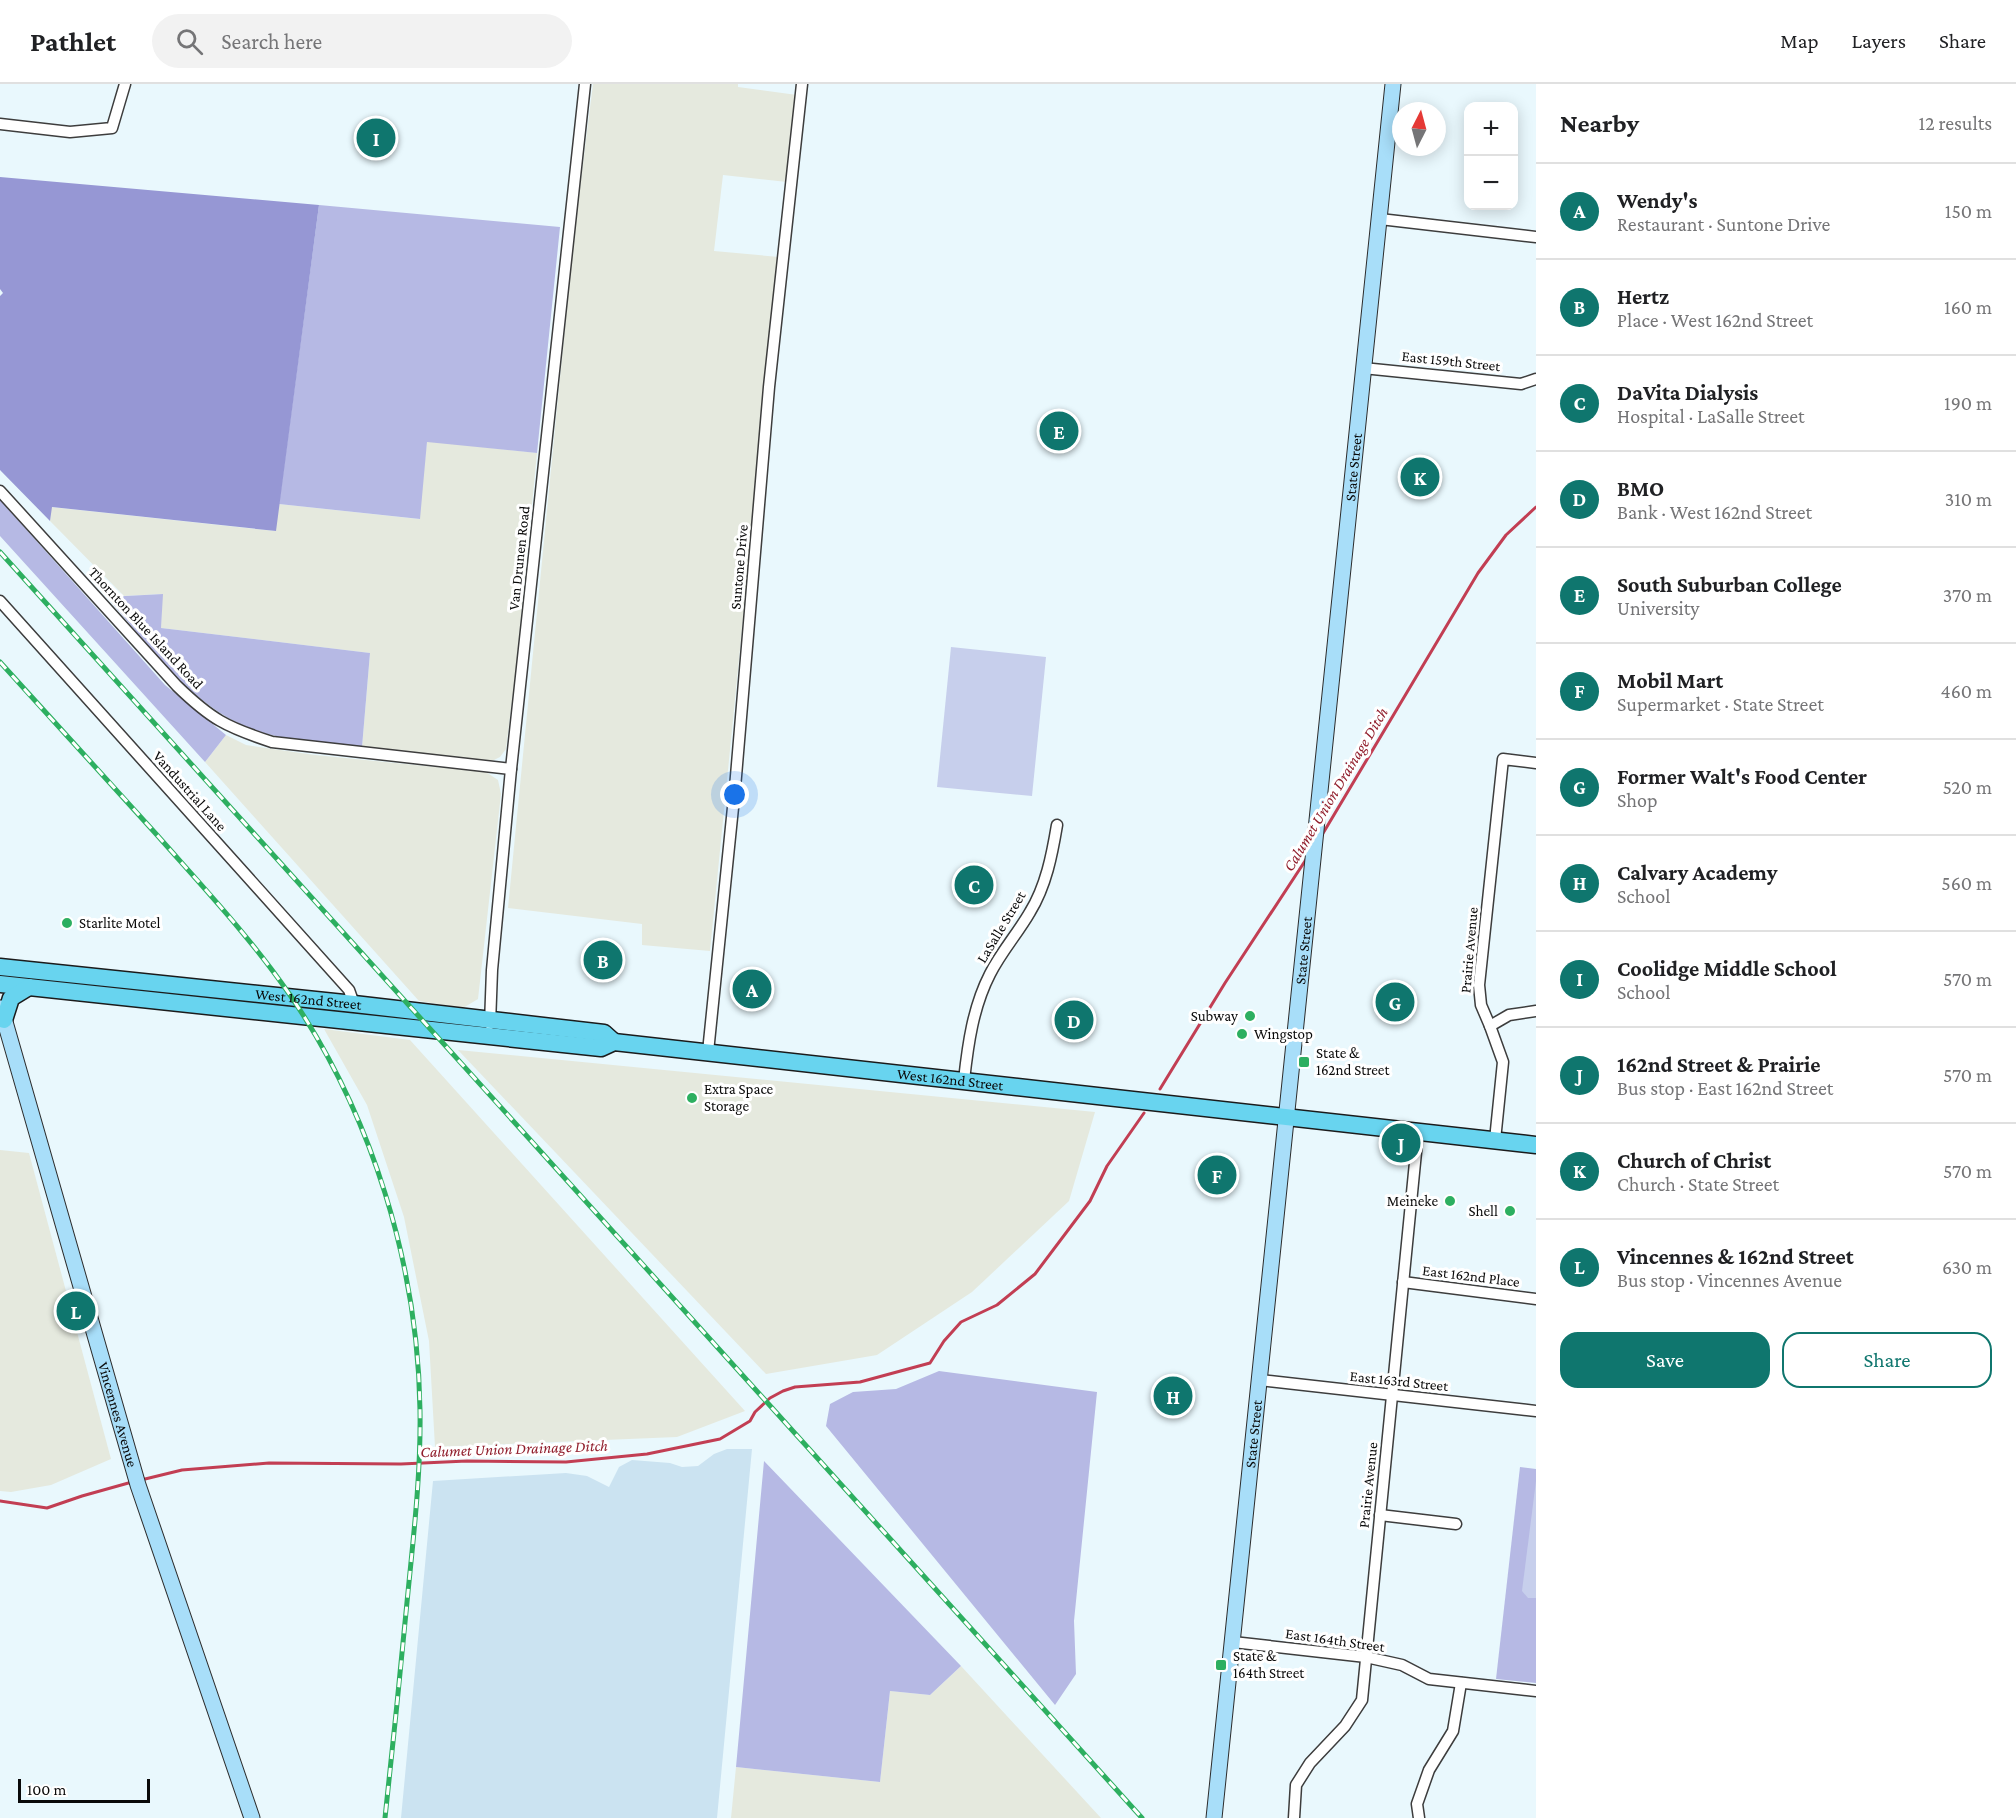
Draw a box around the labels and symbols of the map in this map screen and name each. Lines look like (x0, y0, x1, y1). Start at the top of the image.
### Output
north arrow (1392, 102, 1446, 156)
pin: I (356, 116, 395, 160)
street label: East 159th Street (1401, 348, 1502, 374)
pin: E (1040, 408, 1078, 454)
street label: State Street (1342, 431, 1365, 502)
pin: K (1400, 454, 1440, 500)
street label: Van Drunen Road (506, 505, 532, 611)
street label: Suntone Drive (727, 523, 751, 610)
street label: Thornton Blue Island Road (86, 564, 207, 692)
water label: Calumet Union Drainage Ditch (1280, 704, 1392, 874)
street label: Vandustrial Lane (150, 748, 230, 834)
your location (720, 780, 749, 809)
pin: C (954, 862, 994, 908)
street label: LaSalle Street (973, 887, 1029, 966)
street label: Prairie Avenue (1457, 906, 1481, 994)
place label: Starlite Motel (79, 915, 161, 931)
street label: State Street (1292, 915, 1315, 985)
marker: Starlite Motel (60, 916, 74, 930)
pin: B (584, 938, 622, 982)
pin: A (732, 966, 771, 1012)
pin: G (1376, 980, 1414, 1024)
street label: West 162nd Street (254, 986, 363, 1013)
pin: D (1054, 998, 1094, 1042)
place label: Subway (1191, 1008, 1238, 1025)
marker: Subway (1243, 1009, 1257, 1023)
place label: Wingstop (1254, 1026, 1313, 1043)
marker: Wingstop (1235, 1027, 1249, 1041)
place label: State & 162nd Street (1316, 1045, 1390, 1078)
marker: State & 162nd Street (1297, 1055, 1311, 1069)
street label: West 162nd Street (896, 1066, 1005, 1094)
place label: Extra Space Storage (704, 1081, 774, 1115)
marker: Extra Space Storage (685, 1091, 699, 1105)
pin: J (1382, 1120, 1420, 1166)
pin: F (1198, 1152, 1236, 1198)
place label: Meineke (1387, 1193, 1438, 1209)
marker: Meineke (1443, 1194, 1457, 1208)
place label: Shell (1468, 1203, 1498, 1219)
marker: Shell (1503, 1204, 1517, 1218)
street label: East 162nd Place (1421, 1262, 1521, 1290)
pin: L (56, 1288, 96, 1334)
street label: Vincennes Avenue (95, 1360, 141, 1469)
street label: East 163rd Street (1349, 1368, 1450, 1394)
pin: H (1154, 1374, 1192, 1418)
street label: State Street (1242, 1398, 1265, 1469)
water label: Calumet Union Drainage Ditch (420, 1437, 608, 1461)
street label: Prairie Avenue (1356, 1441, 1381, 1529)
street label: East 164th Street (1284, 1625, 1387, 1655)
place label: State & 164th Street (1233, 1648, 1305, 1681)
marker: State & 164th Street (1214, 1658, 1228, 1672)
scale bar (18, 1776, 150, 1804)

